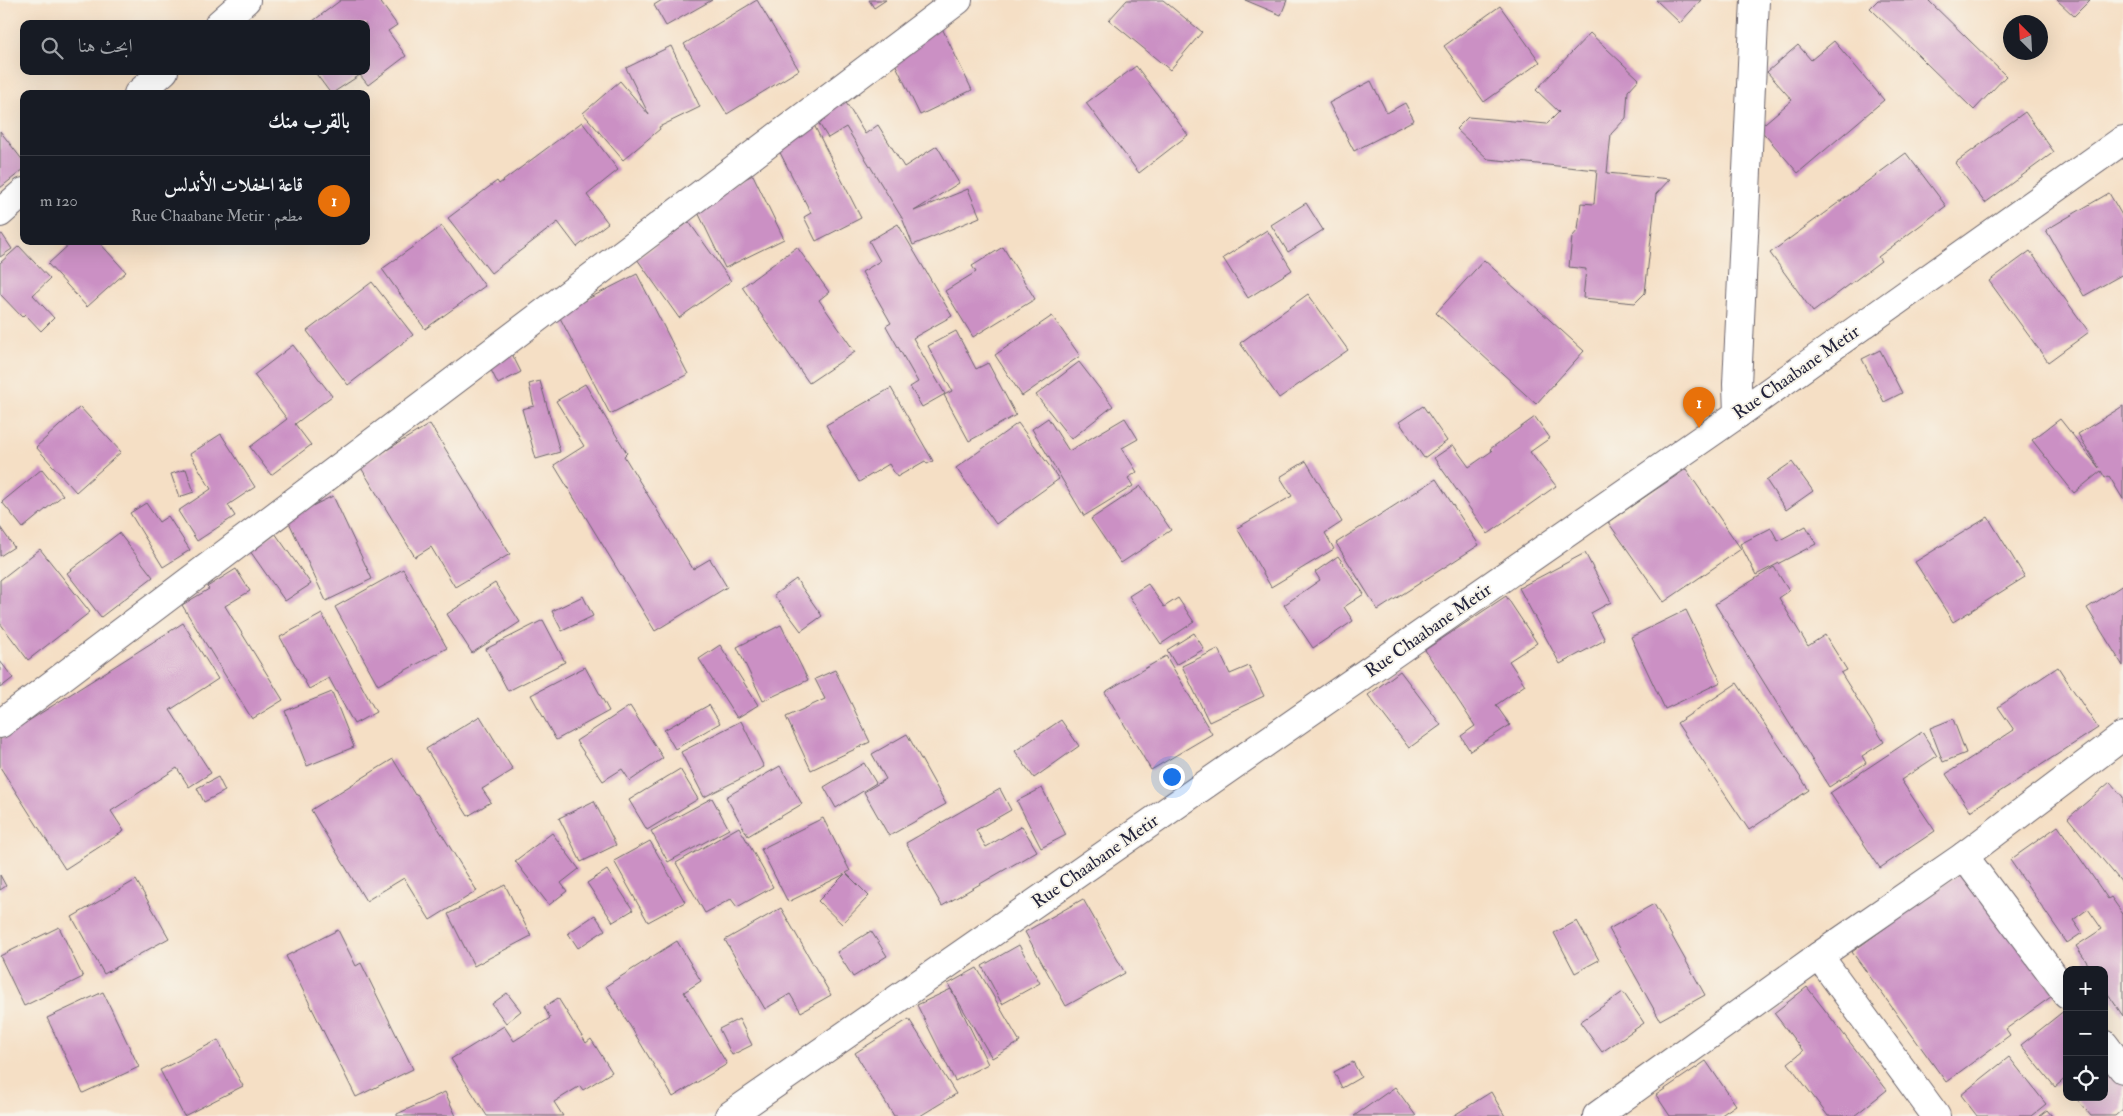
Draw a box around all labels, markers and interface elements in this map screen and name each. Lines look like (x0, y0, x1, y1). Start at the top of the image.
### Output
north arrow (2003, 15, 2048, 60)
search box (20, 20, 370, 75)
icon: search (38, 34, 66, 62)
text: ابحث هنا (78, 34, 133, 58)
text: بالقرب منك (268, 108, 350, 135)
text: قاعة الحفلات الأندلس (164, 173, 303, 197)
text: 120 m (40, 191, 78, 211)
text: 1 (331, 191, 337, 211)
text: مطعم · Rue Chaabane Metir (131, 206, 303, 226)
street label: Rue Chaabane Metir (1728, 320, 1864, 425)
pin: 1 (1683, 387, 1715, 428)
street label: Rue Chaabane Metir (1360, 578, 1496, 683)
your location (1159, 764, 1185, 790)
street label: Rue Chaabane Metir (1027, 809, 1163, 914)
map controls (2063, 966, 2108, 1101)
button: + (2063, 966, 2108, 1011)
button: − (2063, 1011, 2108, 1056)
button: locate (2063, 1056, 2108, 1101)

